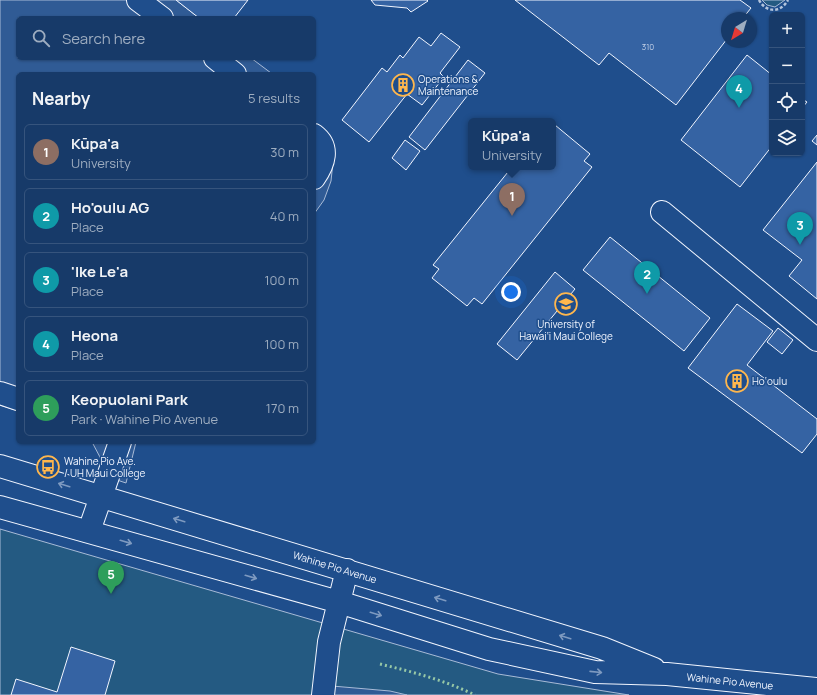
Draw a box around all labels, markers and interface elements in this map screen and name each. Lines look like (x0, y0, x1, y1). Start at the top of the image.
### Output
north arrow (721, 12, 757, 48)
map controls (769, 12, 805, 156)
button: + (769, 12, 805, 48)
search box (16, 16, 316, 60)
icon: search (30, 27, 52, 49)
text: Search here (62, 28, 145, 49)
house number: 310 (642, 41, 654, 52)
button: − (769, 48, 805, 84)
building icon: Operations & Maintenance (390, 72, 416, 98)
place label: Operations & Maintenance (418, 72, 479, 98)
pin: 4 (726, 75, 752, 108)
button: locate (769, 84, 805, 120)
text: Nearby (32, 87, 90, 110)
text: 5 results (248, 89, 300, 107)
popup (468, 118, 556, 170)
button: layers (769, 120, 805, 156)
text: Kūpa'a (482, 125, 530, 146)
text: Kūpa'a (71, 133, 119, 154)
text: 1 (43, 143, 49, 161)
text: 30 m (270, 143, 299, 161)
text: University (482, 146, 542, 164)
text: University (71, 154, 131, 172)
pin: 1 (499, 183, 525, 216)
text: Ho'oulu AG (71, 197, 149, 218)
text: 2 (42, 207, 50, 225)
text: 40 m (270, 207, 299, 225)
pin: 3 (787, 212, 813, 245)
text: Place (71, 218, 104, 236)
text: 'Ike Le'a (71, 261, 128, 282)
pin: 2 (634, 261, 660, 294)
text: 3 (42, 271, 50, 289)
text: 100 m (264, 271, 299, 289)
text: Place (71, 282, 104, 300)
your location (501, 282, 521, 302)
school or university icon: University of Hawai‘i Maui College (553, 291, 579, 317)
place label: University of Hawai‘i Maui College (519, 317, 613, 343)
text: Heona (71, 325, 118, 346)
text: 4 (42, 335, 50, 353)
text: 100 m (264, 335, 299, 353)
text: Place (71, 346, 104, 364)
building icon: Ho‘oulu (724, 368, 750, 394)
place label: Ho‘oulu (752, 374, 787, 388)
text: Keopuolani Park (71, 389, 188, 410)
text: 5 (42, 399, 50, 417)
text: 170 m (266, 399, 299, 417)
text: Park · Wahine Pio Avenue (71, 410, 218, 428)
bus stop icon: Wahine Pio Ave. / UH Maui College (35, 454, 61, 480)
place label: Wahine Pio Ave. / UH Maui College (64, 454, 145, 480)
one-way arrow (58, 481, 71, 488)
one-way arrow (172, 516, 185, 523)
one-way arrow (119, 539, 132, 546)
street label: Wahine Pio Avenue (291, 548, 379, 586)
pin: 5 (98, 561, 124, 594)
one-way arrow (244, 574, 257, 581)
one-way arrow (434, 595, 447, 602)
one-way arrow (369, 611, 382, 618)
one-way arrow (558, 633, 571, 640)
one-way arrow (589, 668, 602, 675)
street label: Wahine Pio Avenue (686, 669, 774, 693)

